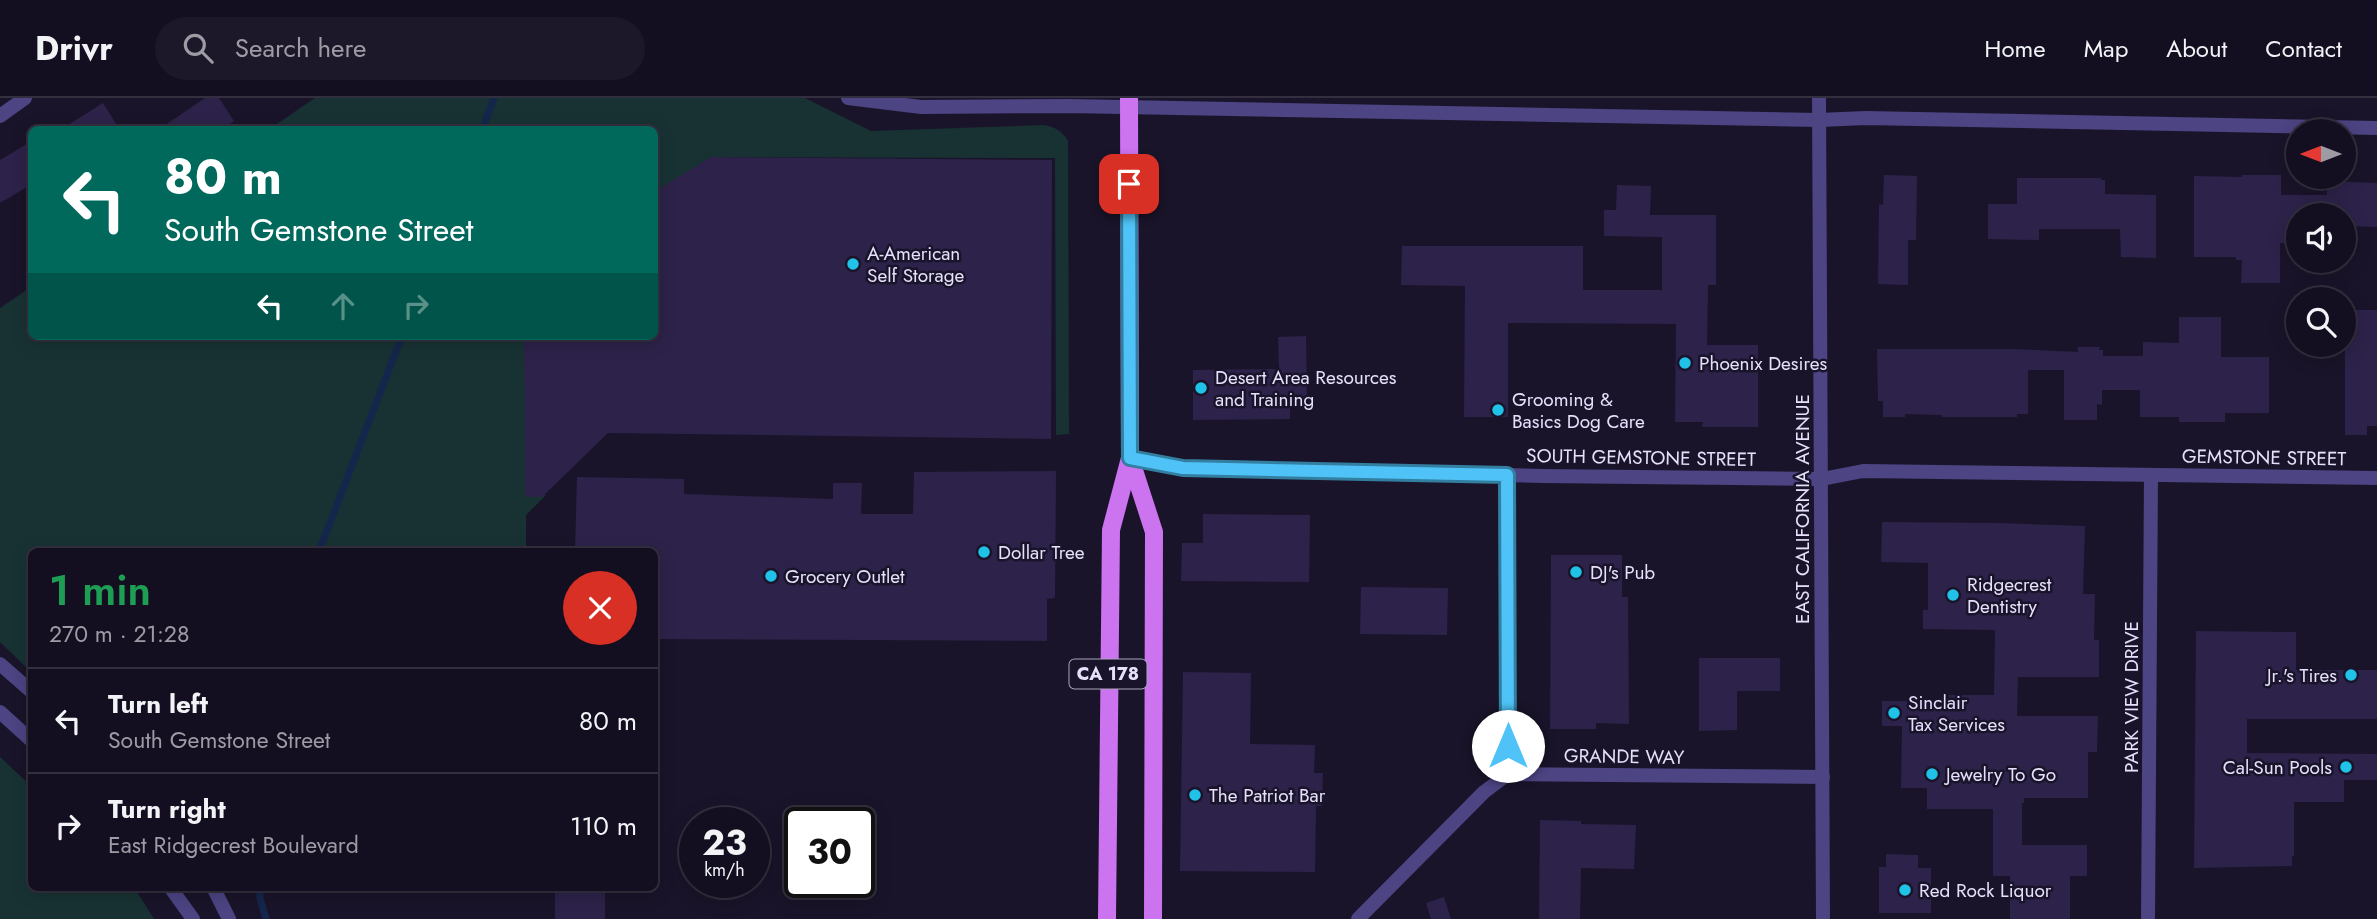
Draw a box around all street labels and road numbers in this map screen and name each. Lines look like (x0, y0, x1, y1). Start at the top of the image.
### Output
street label: EAST CALIFORNIA AVENUE (1789, 394, 1816, 624)
street label: SOUTH GEMSTONE STREET (1526, 442, 1756, 473)
street label: GEMSTONE STREET (2182, 443, 2347, 472)
street label: PARK VIEW DRIVE (2118, 621, 2145, 773)
road number: CA 178 (1070, 660, 1146, 688)
street label: GRANDE WAY (1564, 742, 1685, 771)

